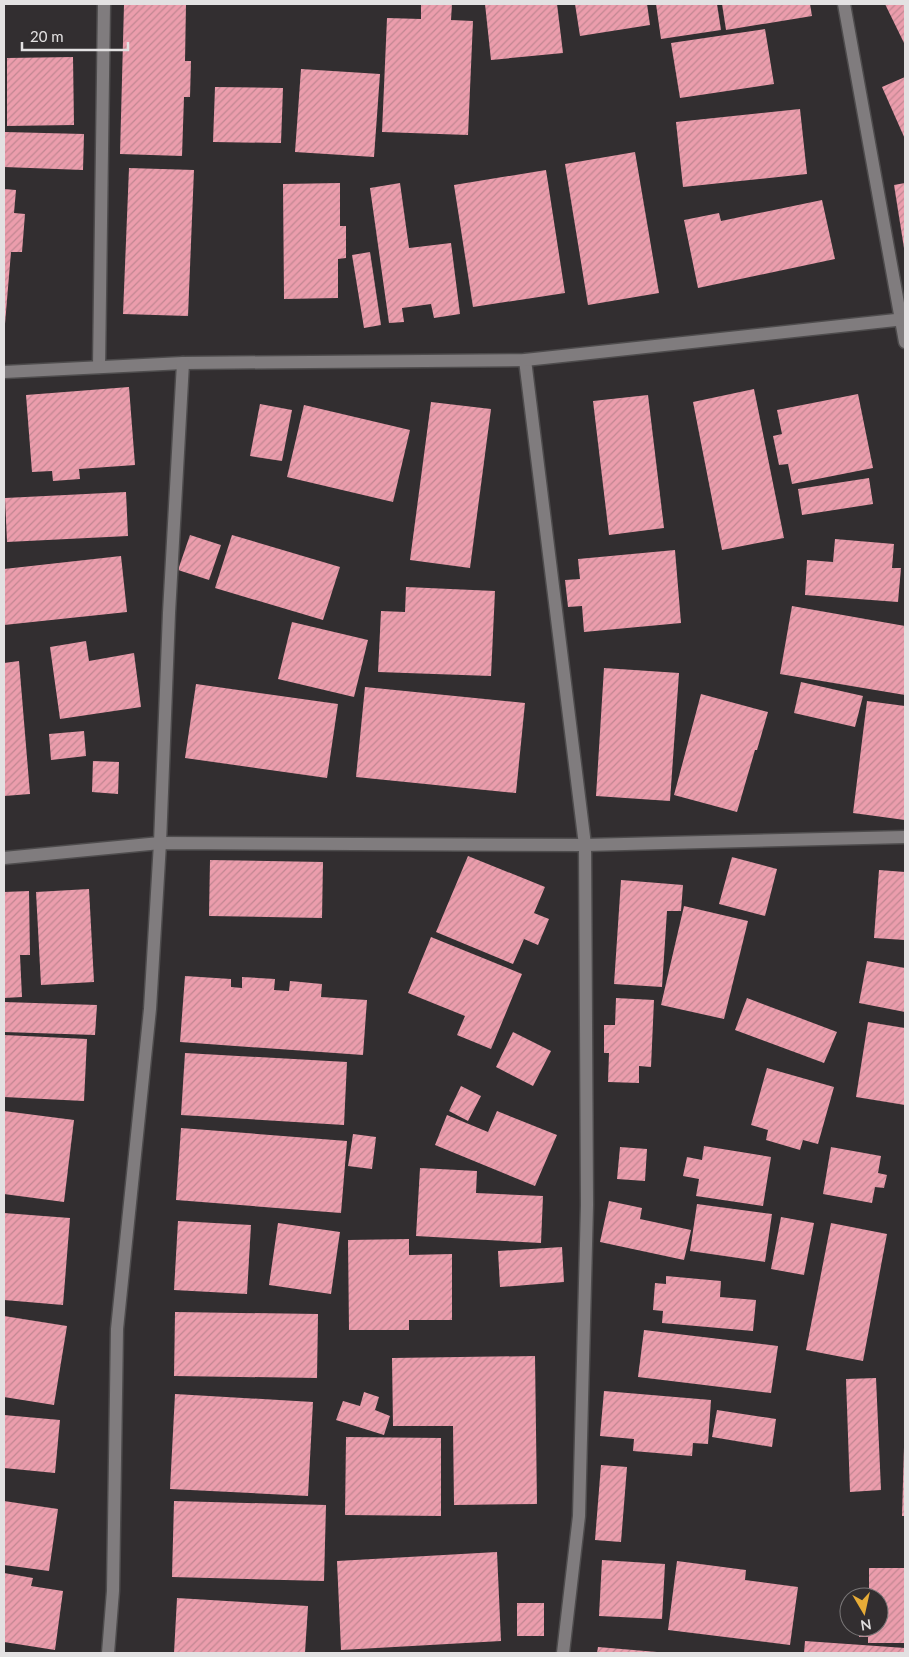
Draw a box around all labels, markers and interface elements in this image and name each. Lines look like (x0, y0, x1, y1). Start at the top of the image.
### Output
scale bar (22, 20, 129, 52)
text: 20 m (30, 27, 64, 45)
north arrow (839, 1587, 889, 1637)
text: N (859, 1616, 873, 1635)

